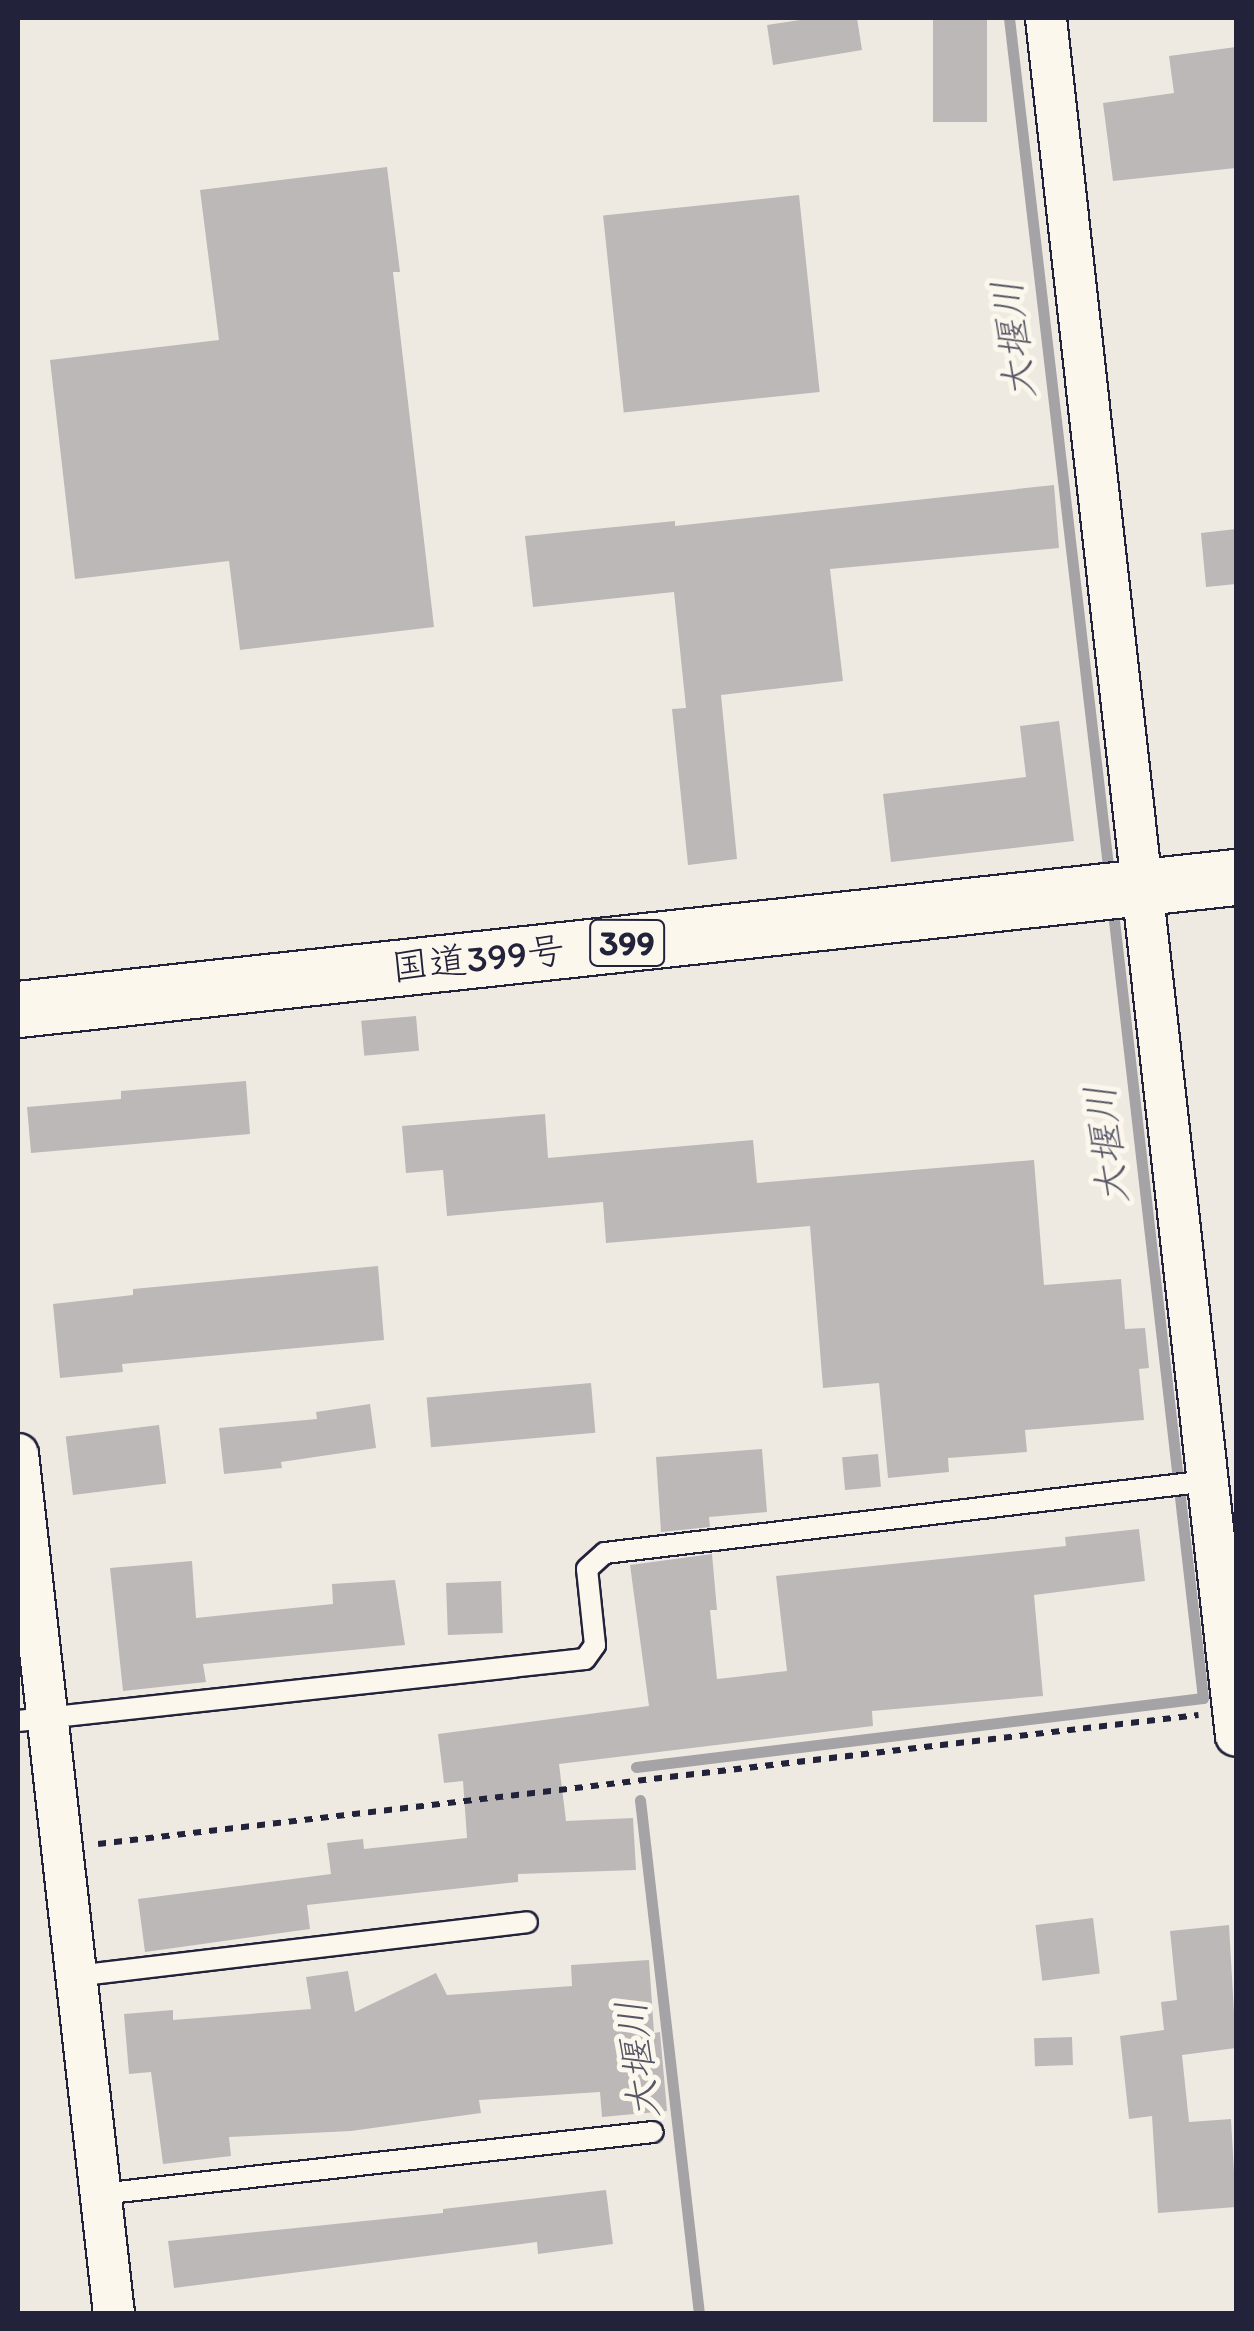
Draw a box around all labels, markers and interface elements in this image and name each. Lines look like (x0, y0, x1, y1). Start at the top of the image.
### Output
water label: 大堰川 (982, 278, 1044, 402)
road number: 399 (587, 913, 667, 973)
street label: 国道399号 (389, 927, 567, 991)
water label: 大堰川 (1075, 1083, 1137, 1207)
water label: 大堰川 (606, 1998, 668, 2122)

